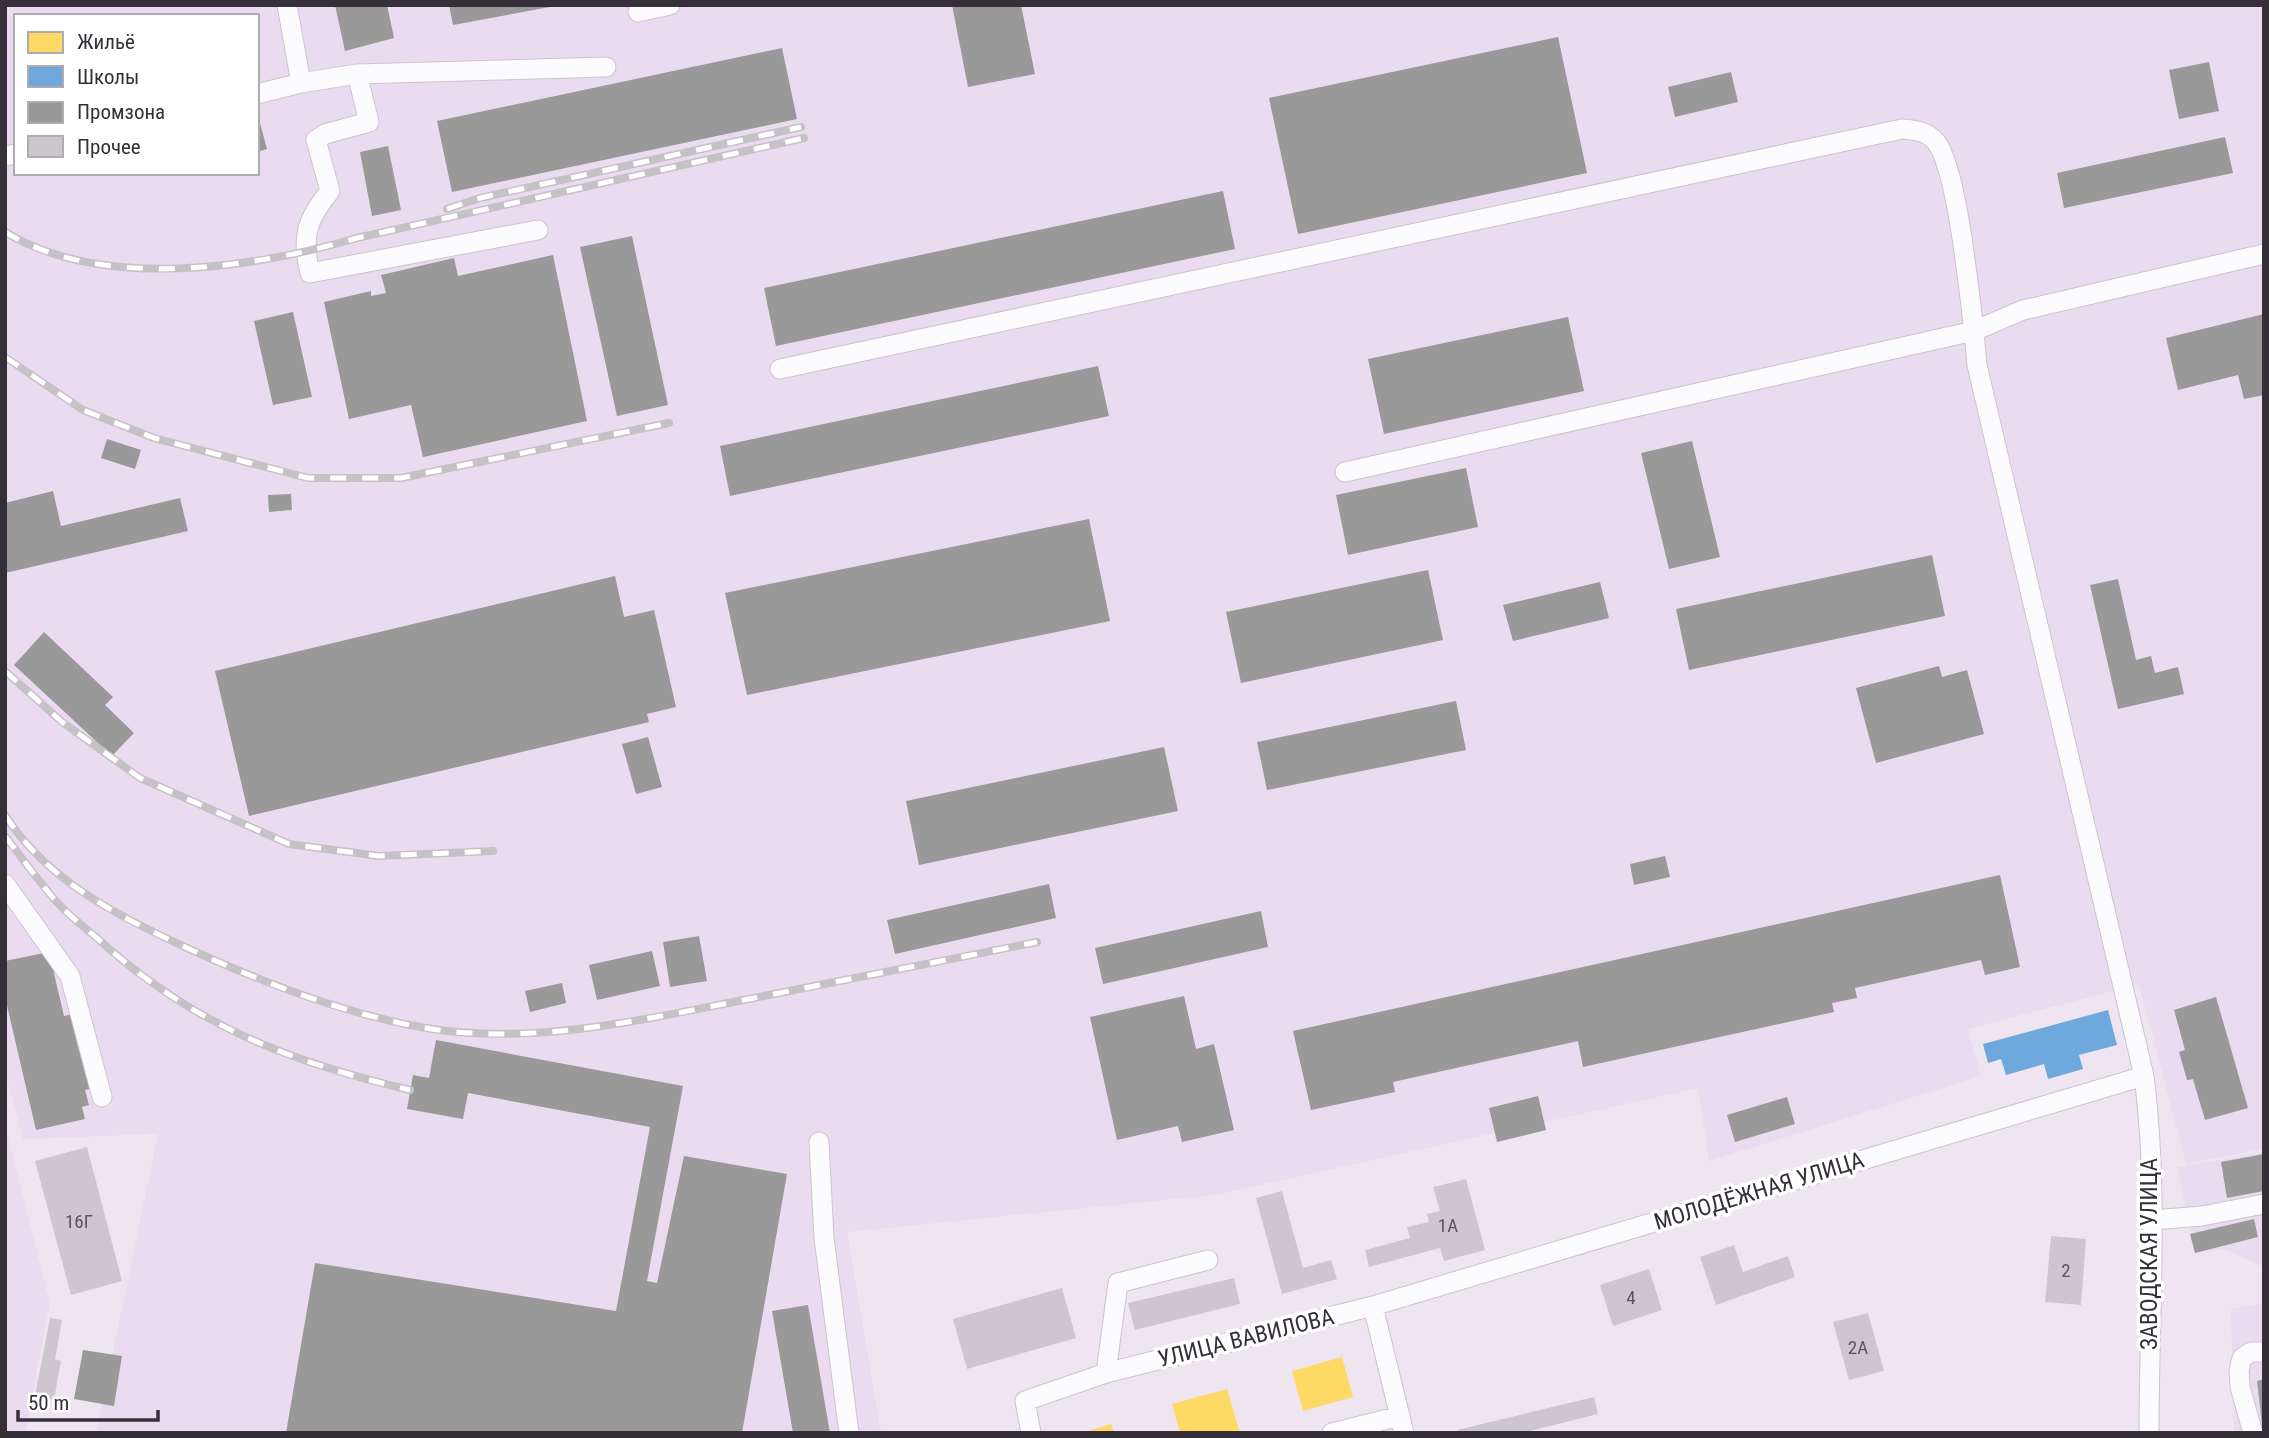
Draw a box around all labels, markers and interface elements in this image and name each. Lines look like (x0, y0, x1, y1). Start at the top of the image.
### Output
legend (14, 14, 259, 175)
text: Жильё (77, 30, 135, 54)
text: Школы (77, 65, 139, 89)
text: Промзона (77, 100, 165, 124)
text: Прочее (77, 135, 141, 159)
street label: МОЛОДЁЖНАЯ УЛИЦА (1651, 1146, 1867, 1236)
street label: ЗАВОДСКАЯ УЛИЦА (2136, 1158, 2163, 1350)
house number: 16Г (65, 1210, 93, 1233)
house number: 1А (1438, 1214, 1458, 1237)
house number: 2 (2061, 1259, 2071, 1282)
house number: 4 (1626, 1286, 1636, 1309)
street label: УЛИЦА ВАВИЛОВА (1155, 1303, 1337, 1373)
house number: 2А (1848, 1336, 1868, 1359)
scale bar (18, 1378, 158, 1422)
text: 50 m (28, 1391, 69, 1415)

